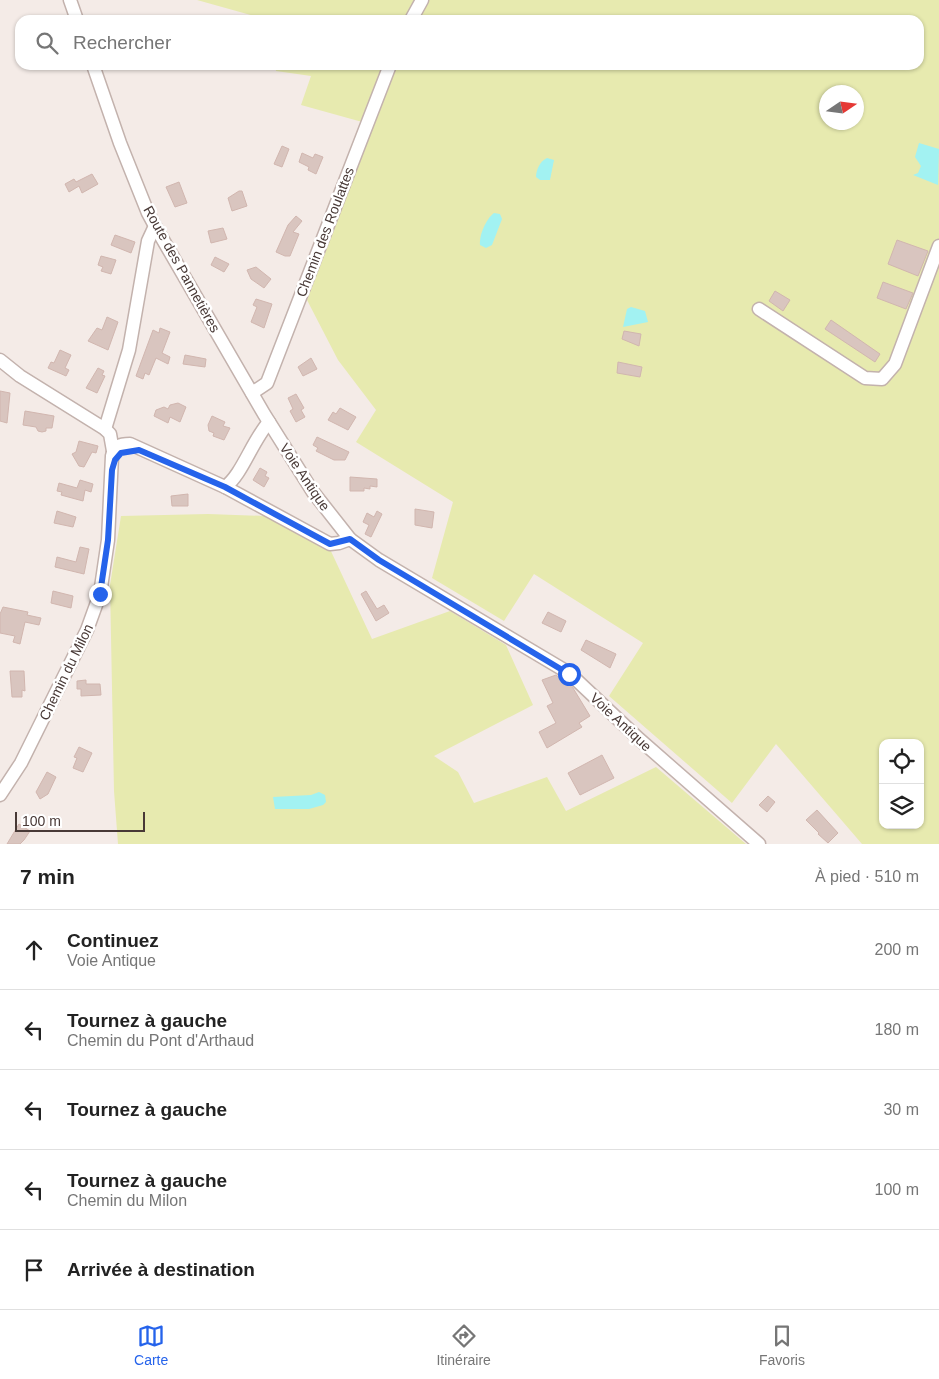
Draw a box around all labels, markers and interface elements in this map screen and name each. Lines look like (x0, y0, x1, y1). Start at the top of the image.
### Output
search box (15, 15, 924, 70)
icon: search (33, 29, 61, 57)
text: Rechercher (73, 32, 171, 53)
north arrow (819, 85, 864, 130)
street label: Chemin des Roulattes (293, 165, 357, 299)
street label: Route des Pannetières (140, 203, 224, 335)
street label: Voie Antique (277, 440, 334, 514)
route end (89, 583, 112, 606)
street label: Chemin du Milon (36, 621, 96, 723)
route start (558, 663, 581, 686)
street label: Voie Antique (587, 690, 655, 755)
map controls (879, 739, 924, 829)
button: locate (879, 739, 924, 784)
button: layers (879, 784, 924, 829)
scale bar (15, 809, 145, 832)
text: 100 m (22, 813, 61, 829)
text: 7 min (20, 865, 75, 888)
text: À pied · 510 m (815, 868, 919, 885)
text: Continuez (67, 930, 159, 951)
icon: ahead (20, 936, 48, 964)
text: 200 m (875, 941, 919, 958)
text: Voie Antique (67, 952, 156, 969)
text: Tournez à gauche (67, 1010, 227, 1031)
icon: left (20, 1016, 48, 1044)
text: 180 m (875, 1021, 919, 1038)
text: Chemin du Pont d'Arthaud (67, 1032, 254, 1049)
icon: left (20, 1096, 48, 1124)
text: Tournez à gauche (67, 1099, 227, 1120)
text: 30 m (883, 1101, 919, 1118)
text: Tournez à gauche (67, 1170, 227, 1191)
icon: left (20, 1176, 48, 1204)
text: 100 m (875, 1181, 919, 1198)
text: Chemin du Milon (67, 1192, 187, 1209)
icon: arrive (20, 1256, 48, 1284)
text: Arrivée à destination (67, 1259, 255, 1280)
tab: Carte (134, 1322, 168, 1368)
tab: Itinéraire (436, 1322, 491, 1368)
tab: Favoris (759, 1322, 805, 1368)

